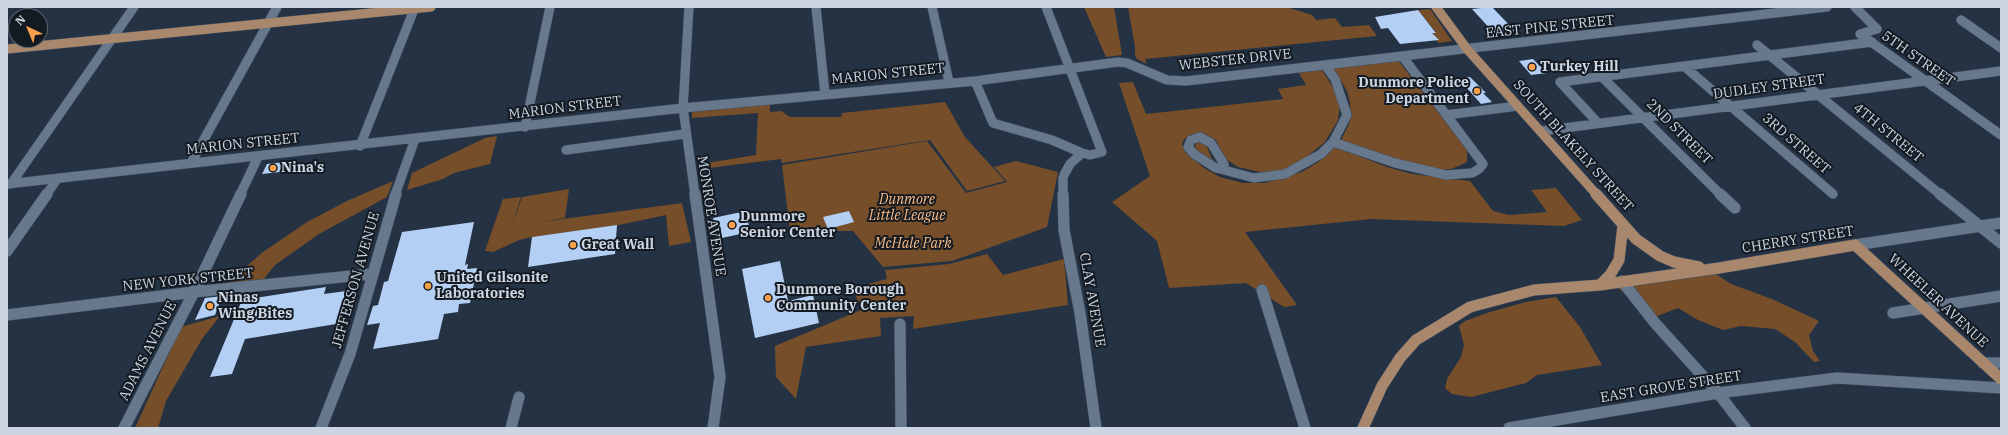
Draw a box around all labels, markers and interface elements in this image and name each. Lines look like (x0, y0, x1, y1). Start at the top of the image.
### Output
north arrow (8, 8, 48, 48)
text: N (12, 12, 28, 28)
street label: EAST PINE STREET (1485, 12, 1615, 42)
street label: 5TH STREET (1878, 28, 1958, 90)
street label: WEBSTER DRIVE (1178, 46, 1292, 74)
place label: Turkey Hill (1540, 59, 1618, 75)
street label: MARION STREET (830, 60, 946, 88)
marker: Turkey Hill (1527, 62, 1537, 72)
street label: DUDLEY STREET (1712, 71, 1826, 103)
place label: Dunmore Police Department (1358, 75, 1469, 108)
street label: SOUTH BLAKELY STREET (1509, 77, 1637, 215)
marker: Dunmore Police Department (1472, 86, 1482, 96)
street label: MARION STREET (507, 93, 623, 123)
street label: 2ND STREET (1643, 96, 1715, 168)
street label: 4TH STREET (1850, 100, 1926, 166)
street label: 3RD STREET (1759, 110, 1833, 178)
street label: MARION STREET (185, 130, 301, 158)
street label: MONROE AVENUE (693, 154, 729, 278)
place label: Nina's (281, 160, 324, 176)
marker: Nina's (268, 163, 278, 173)
park label: Dunmore Little League (869, 192, 945, 224)
place label: Dunmore Senior Center (740, 209, 835, 242)
street label: JEFFERSON AVENUE (328, 210, 384, 350)
marker: Dunmore Senior Center (727, 220, 737, 230)
street label: CHERRY STREET (1741, 223, 1855, 257)
park label: McHale Park (874, 236, 952, 252)
place label: Great Wall (581, 237, 654, 253)
marker: Great Wall (568, 240, 578, 250)
street label: CLAY AVENUE (1075, 251, 1109, 349)
street label: WHEELER AVENUE (1885, 251, 1991, 351)
street label: NEW YORK STREET (122, 265, 254, 295)
place label: United Gilsonite Laboratories (436, 270, 549, 302)
marker: United Gilsonite Laboratories (423, 281, 433, 291)
place label: Dunmore Borough Community Center (776, 282, 906, 314)
place label: Ninas Wing Bites (218, 290, 292, 322)
marker: Dunmore Borough Community Center (763, 293, 773, 303)
street label: ADAMS AVENUE (116, 298, 180, 404)
marker: Ninas Wing Bites (205, 301, 215, 311)
street label: EAST GROVE STREET (1599, 367, 1743, 407)

